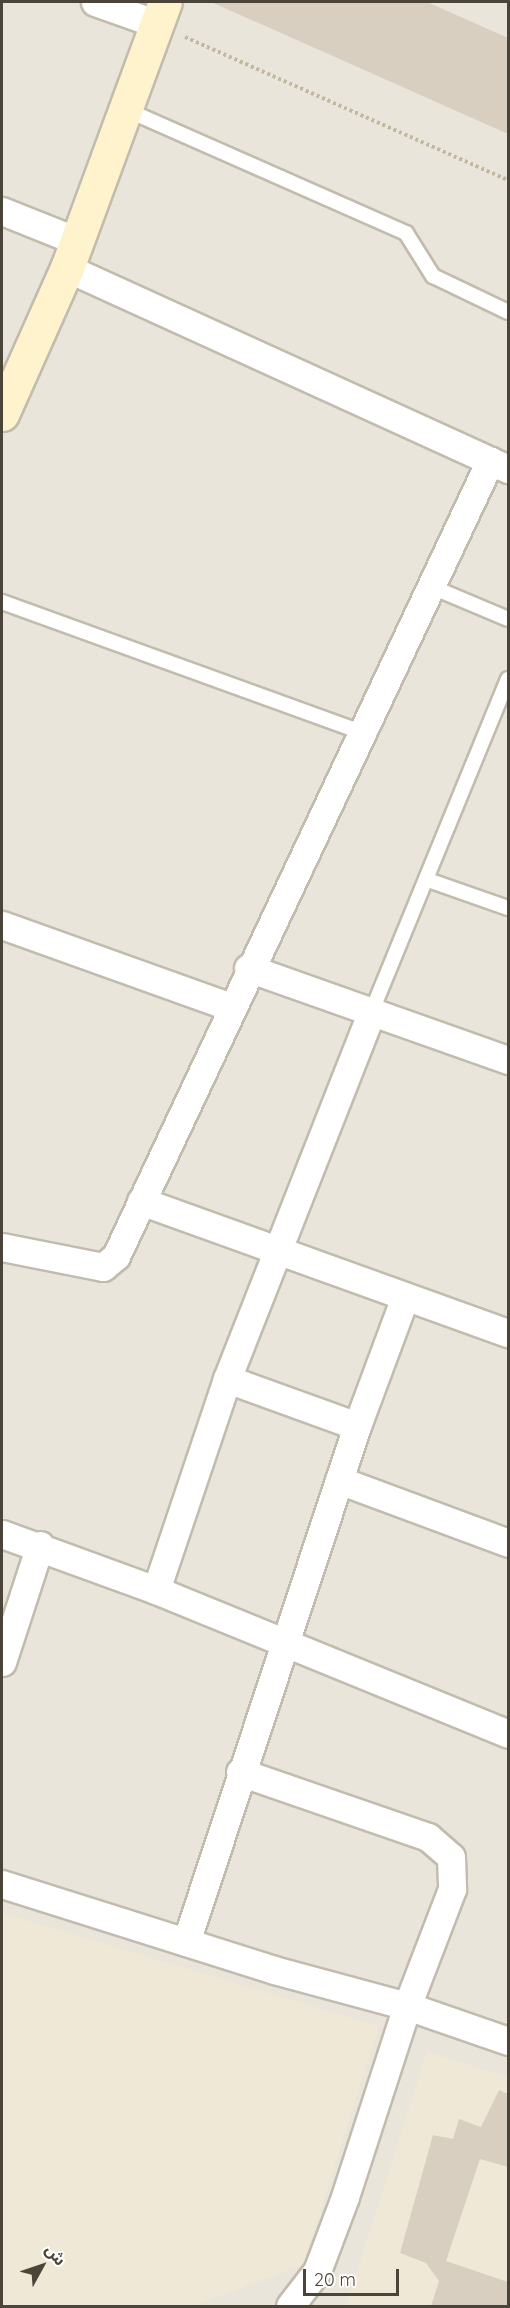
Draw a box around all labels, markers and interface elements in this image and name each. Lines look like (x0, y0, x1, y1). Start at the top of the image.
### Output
north arrow (12, 2236, 72, 2296)
text: ش (41, 2240, 70, 2269)
scale bar (306, 2257, 402, 2295)
text: 20 m (314, 2268, 356, 2291)

